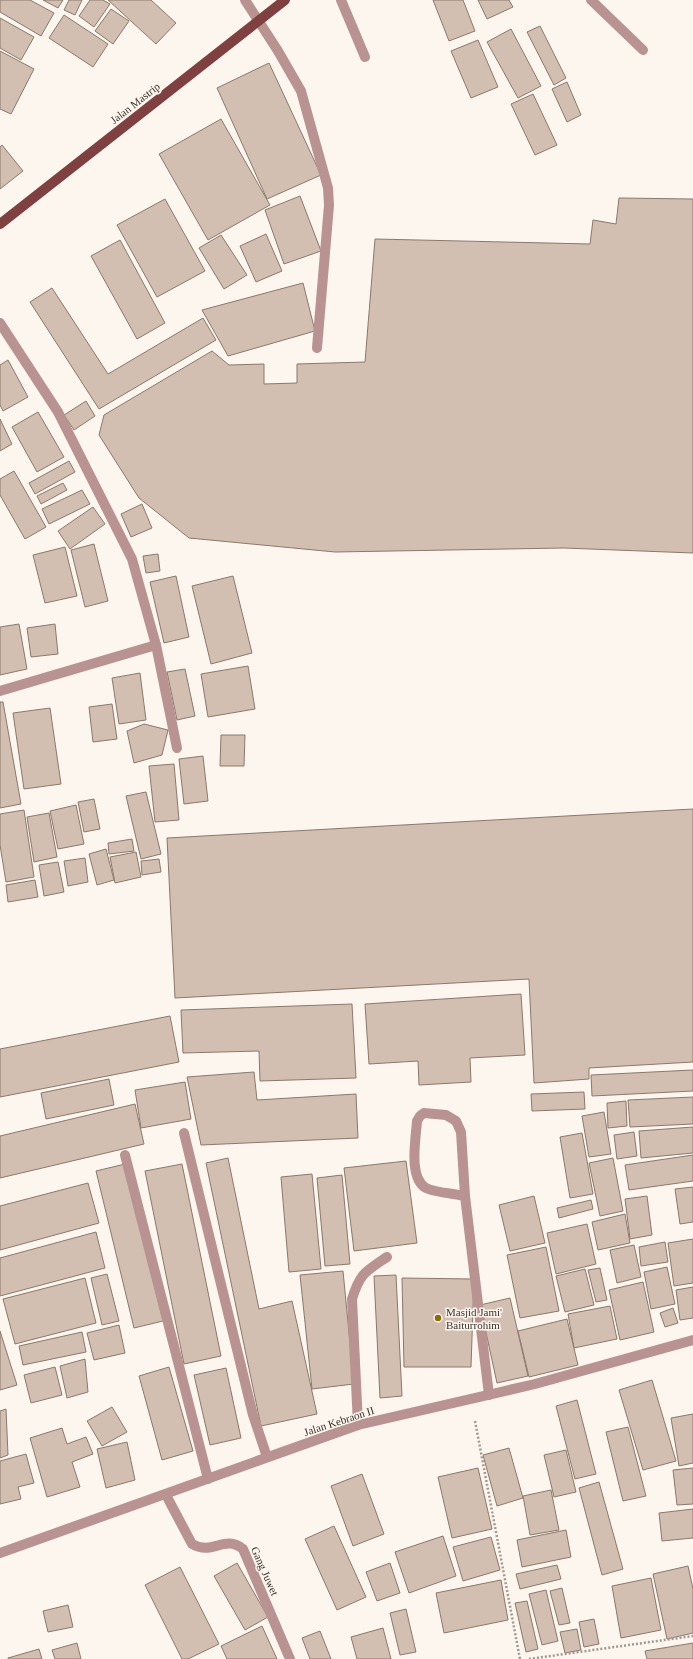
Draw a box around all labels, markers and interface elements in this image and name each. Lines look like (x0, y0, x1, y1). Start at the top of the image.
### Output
street label: Jalan Mastrip (108, 80, 163, 126)
place label: Masjid Jami' Baiturrohim (446, 1306, 502, 1331)
marker: Masjid Jami' Baiturrohim (433, 1313, 443, 1323)
street label: Jalan Kebraon II (302, 1404, 376, 1438)
street label: Gang Juwet (249, 1545, 281, 1597)

